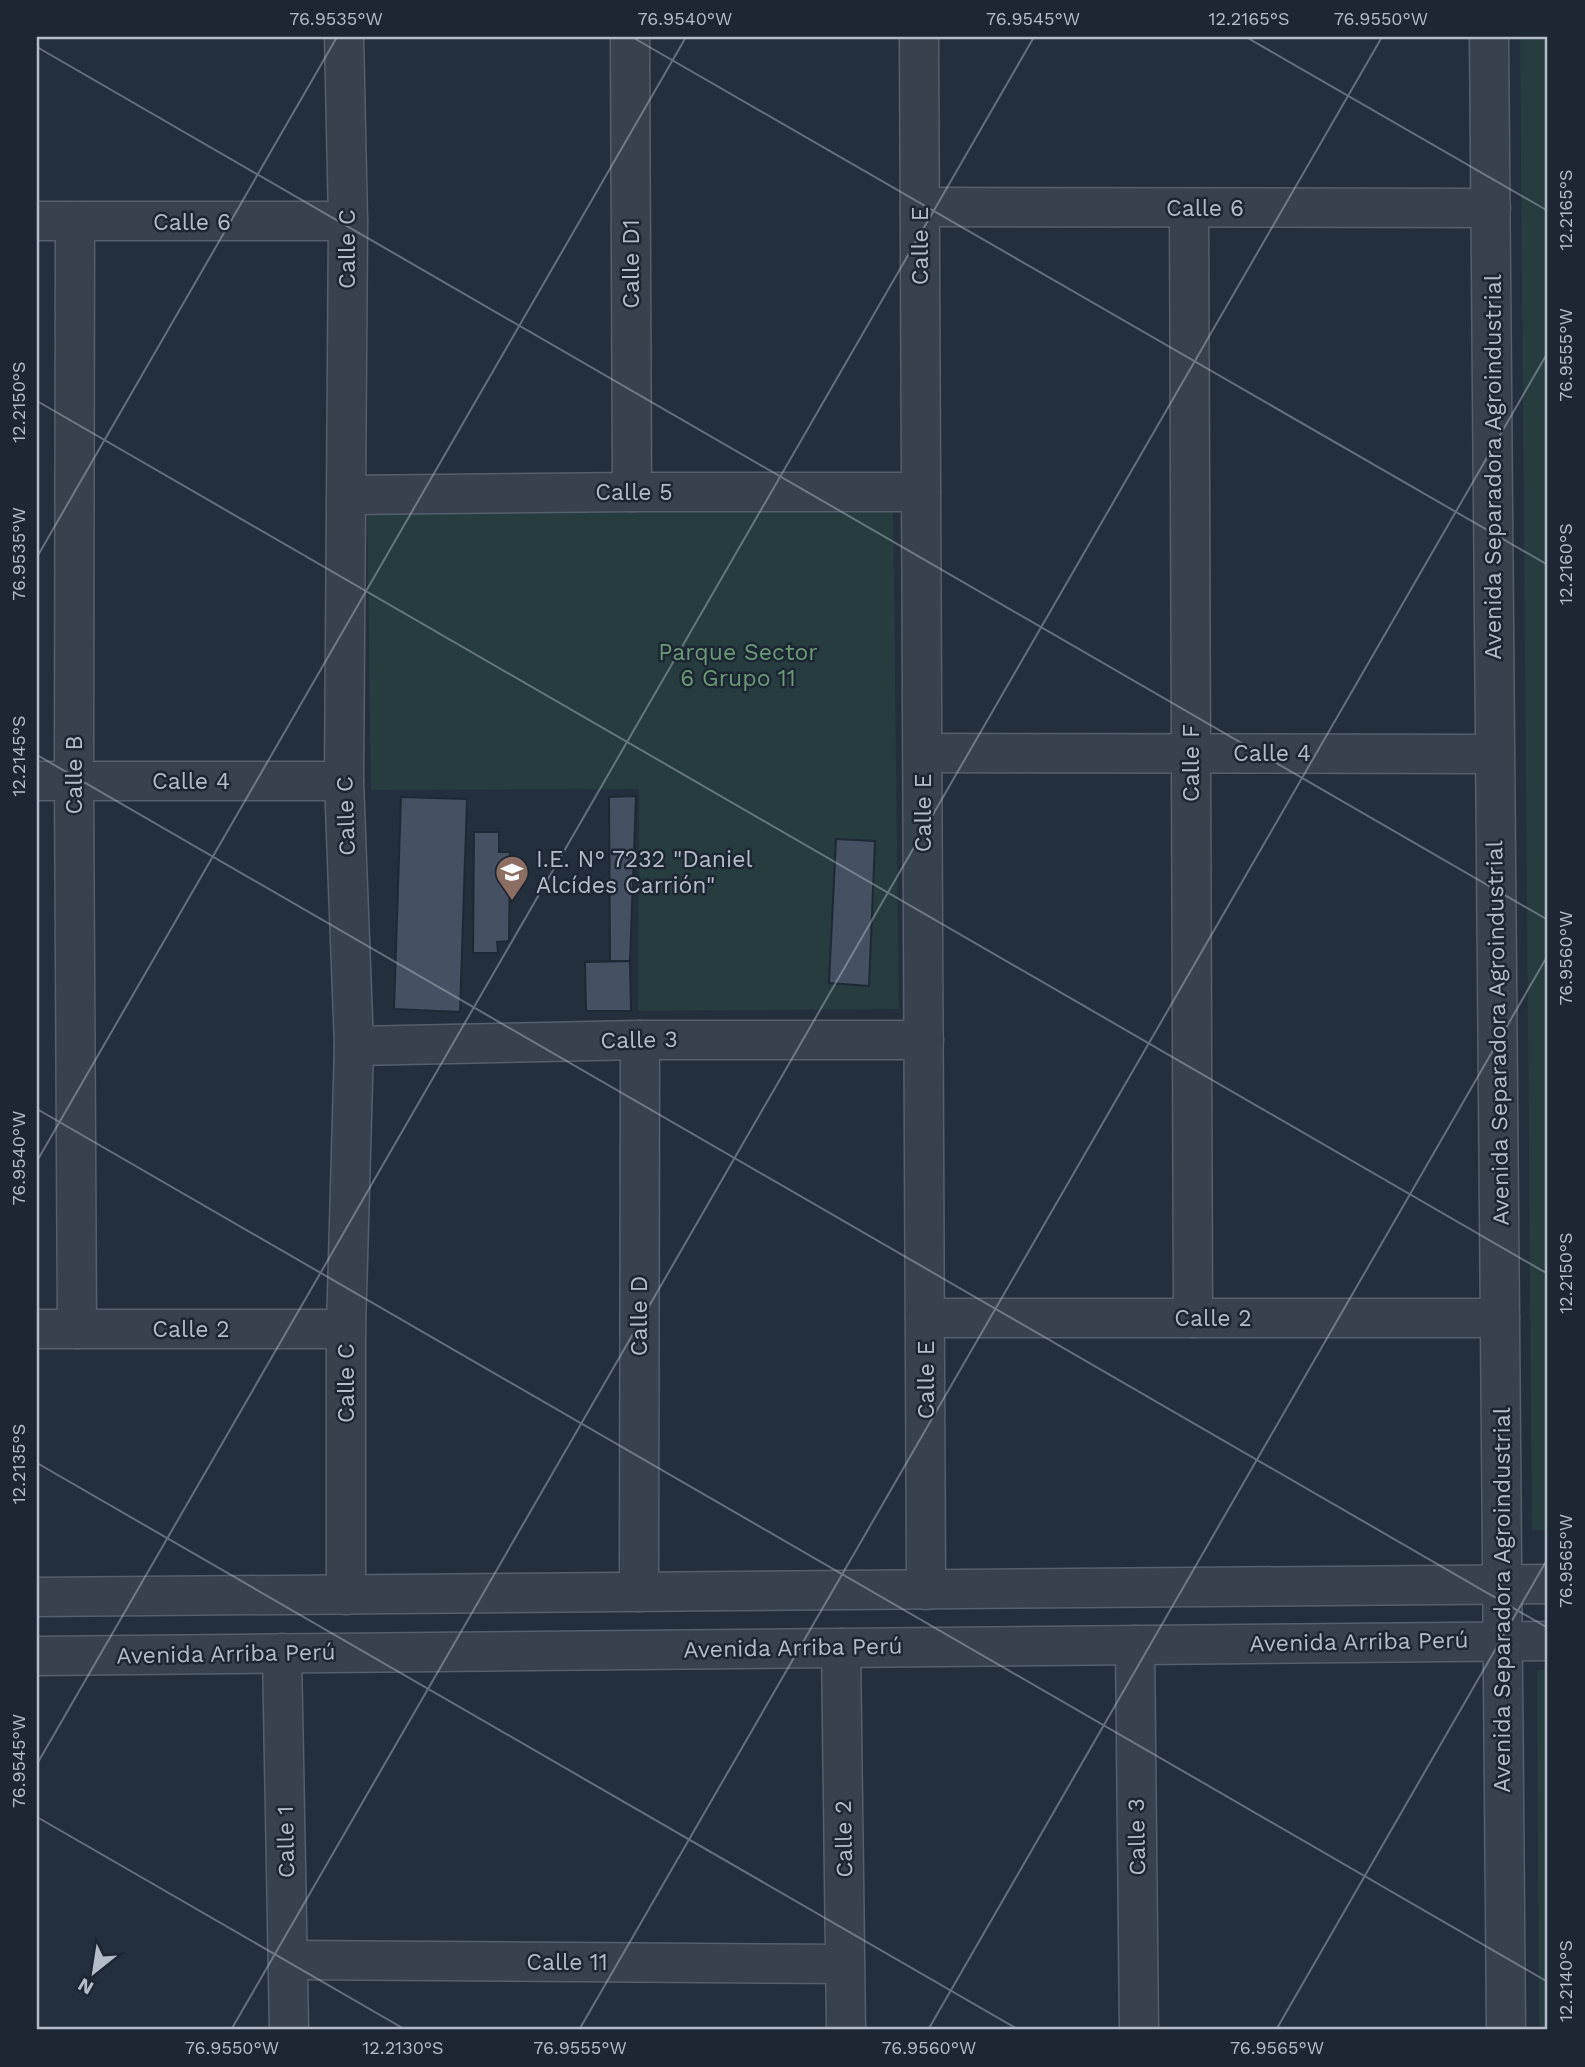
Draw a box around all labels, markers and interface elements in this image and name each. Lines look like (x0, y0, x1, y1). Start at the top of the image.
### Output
text: 76.9535°W (289, 8, 383, 29)
text: 76.9540°W (638, 8, 732, 29)
text: 76.9545°W (986, 8, 1080, 29)
text: 12.2165°S (1208, 8, 1290, 29)
text: 76.9550°W (1334, 8, 1428, 29)
text: 12.2165°S (1555, 169, 1576, 251)
street label: Calle 6 (1166, 195, 1244, 222)
street label: Calle E (907, 207, 934, 285)
street label: Calle 6 (153, 209, 231, 236)
street label: Calle C (334, 209, 361, 289)
street label: Calle D1 (618, 219, 645, 309)
street label: Avenida Separadora Agroindustrial (1480, 274, 1507, 660)
text: 76.9555°W (1555, 308, 1576, 402)
text: 12.2150°S (8, 361, 29, 443)
street label: Calle 5 (595, 479, 673, 506)
text: 76.9535°W (8, 507, 29, 601)
text: 12.2160°S (1555, 523, 1576, 605)
park label: Parque Sector 6 Grupo 11 (658, 639, 818, 692)
text: 12.2145°S (8, 715, 29, 797)
street label: Calle F (1178, 724, 1205, 802)
street label: Calle B (61, 735, 88, 815)
street label: Calle 4 (1233, 740, 1311, 767)
street label: Calle 4 (152, 768, 230, 795)
street label: Calle E (910, 774, 937, 852)
street label: Calle C (331, 776, 361, 856)
street label: Avenida Separadora Agroindustrial (1481, 840, 1515, 1226)
place label: I.E. N° 7232 "Daniel Alcídes Carrión" (536, 846, 752, 899)
school or university icon: I.E. N° 7232 "Daniel Alcídes Carrión" (493, 853, 531, 902)
text: 76.9560°W (1555, 911, 1576, 1005)
street label: Calle 3 (600, 1026, 678, 1054)
text: 76.9540°W (8, 1111, 29, 1205)
text: 12.2150°S (1555, 1232, 1576, 1314)
street label: Calle D (626, 1276, 653, 1356)
street label: Calle 2 (1174, 1305, 1252, 1332)
street label: Calle 2 (152, 1316, 230, 1343)
street label: Calle E (913, 1341, 940, 1419)
street label: Calle C (333, 1343, 360, 1423)
street label: Avenida Separadora Agroindustrial (1489, 1407, 1516, 1793)
text: 12.2135°S (8, 1424, 29, 1504)
text: 76.9565°W (1555, 1514, 1576, 1608)
street label: Avenida Arriba Perú (1249, 1627, 1469, 1657)
street label: Avenida Arriba Perú (683, 1633, 903, 1663)
street label: Avenida Arriba Perú (116, 1639, 336, 1669)
text: 76.9545°W (8, 1714, 29, 1808)
street label: Calle 3 (1123, 1798, 1151, 1876)
street label: Calle 2 (830, 1800, 858, 1878)
street label: Calle 1 (272, 1806, 300, 1878)
north arrow (60, 1938, 130, 2008)
text: 12.2140°S (1555, 1940, 1576, 2022)
street label: Calle 11 (526, 1949, 608, 1976)
text: N (74, 1973, 98, 2000)
text: 76.9550°W (185, 2037, 279, 2058)
text: 12.2130°S (362, 2037, 444, 2058)
text: 76.9555°W (533, 2037, 627, 2058)
text: 76.9560°W (882, 2037, 976, 2058)
text: 76.9565°W (1230, 2037, 1324, 2058)

